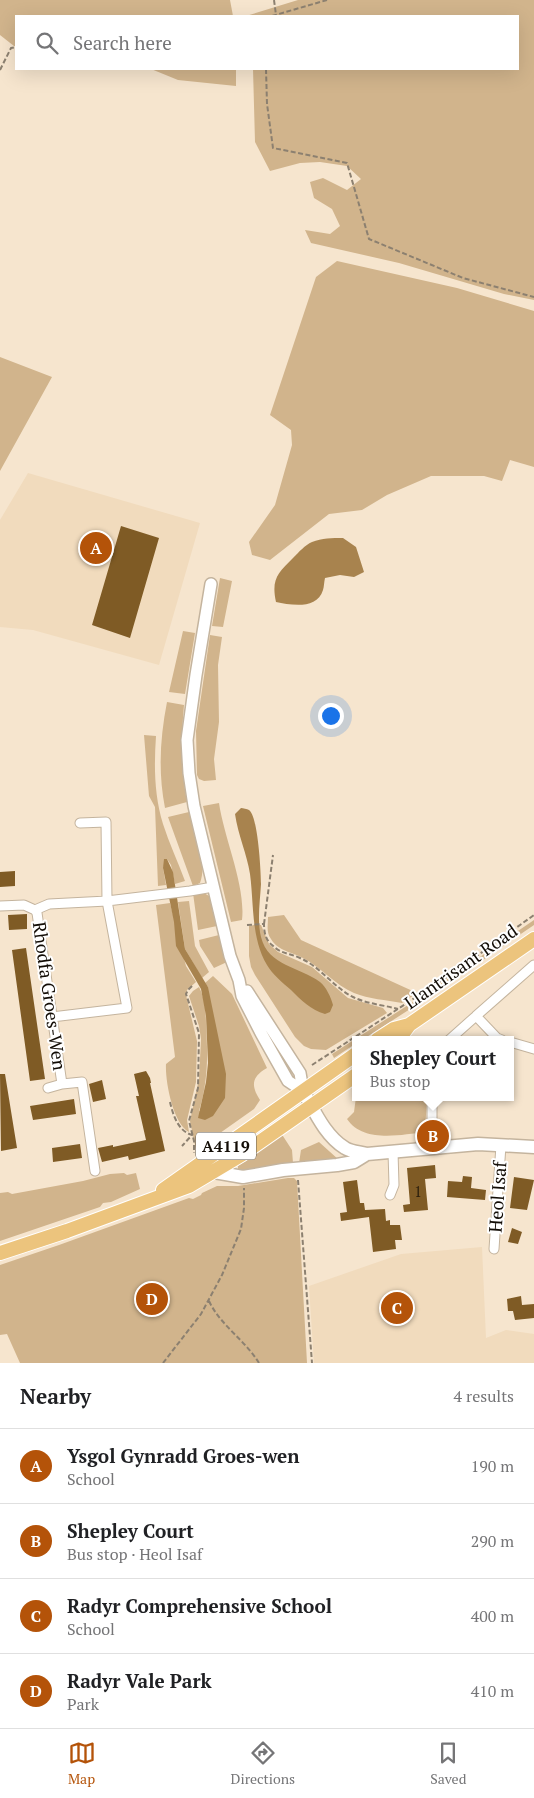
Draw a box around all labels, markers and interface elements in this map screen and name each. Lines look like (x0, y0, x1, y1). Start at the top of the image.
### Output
search box (15, 15, 519, 70)
icon: search (33, 29, 61, 57)
text: Search here (73, 30, 172, 55)
pin: A (80, 529, 112, 567)
your location (318, 703, 344, 729)
street label: Llantrisant Road (399, 918, 522, 1014)
street label: Rhodfa Groes-Wen (28, 920, 72, 1072)
popup (352, 1036, 514, 1101)
text: Shepley Court (370, 1045, 496, 1070)
text: Bus stop (370, 1070, 430, 1092)
pin: B (417, 1117, 449, 1155)
road number: A4119 (196, 1132, 256, 1160)
street label: Heol Isaf (483, 1159, 512, 1233)
house number: 1 (414, 1181, 422, 1201)
pin: D (136, 1280, 168, 1318)
pin: C (381, 1289, 413, 1327)
text: Nearby (20, 1382, 91, 1410)
text: 4 results (454, 1385, 514, 1407)
text: Ysgol Gynradd Groes-wen (67, 1443, 300, 1468)
text: A (30, 1455, 42, 1477)
text: 190 m (471, 1455, 514, 1477)
text: School (67, 1468, 115, 1490)
text: Shepley Court (67, 1518, 194, 1543)
text: B (31, 1530, 41, 1552)
text: 290 m (471, 1530, 514, 1552)
text: Bus stop · Heol Isaf (67, 1543, 203, 1565)
text: Radyr Comprehensive School (67, 1593, 332, 1618)
text: C (31, 1605, 41, 1627)
text: 400 m (471, 1605, 514, 1627)
text: School (67, 1618, 115, 1640)
text: Radyr Vale Park (67, 1668, 212, 1693)
text: D (30, 1680, 42, 1702)
text: 410 m (471, 1680, 514, 1702)
text: Park (67, 1693, 99, 1715)
tab: Map (68, 1739, 96, 1788)
tab: Directions (231, 1739, 295, 1788)
tab: Saved (430, 1739, 466, 1788)

